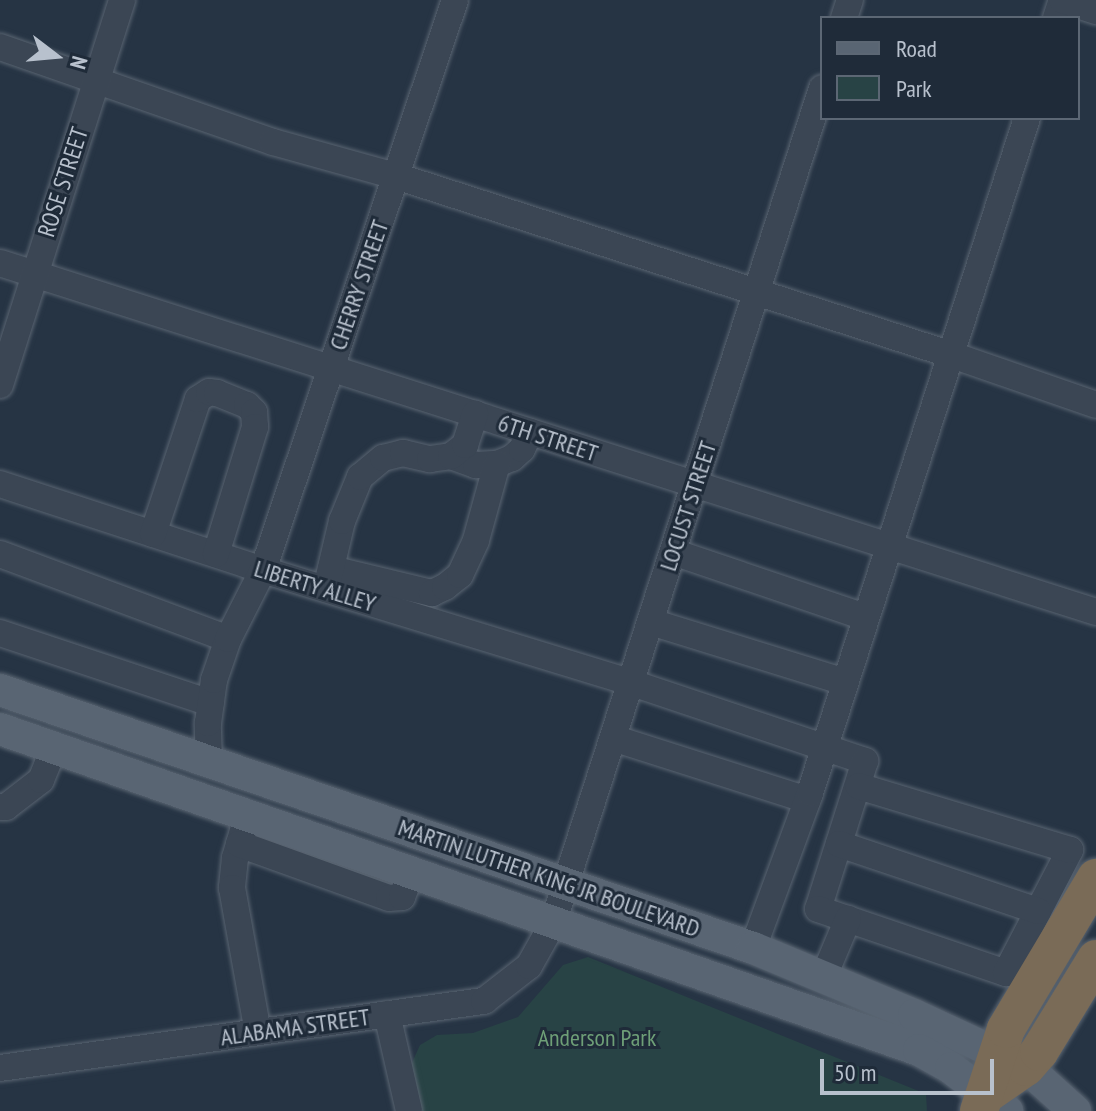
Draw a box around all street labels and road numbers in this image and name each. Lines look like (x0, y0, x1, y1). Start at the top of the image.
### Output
street label: ROSE STREET (32, 124, 94, 240)
street label: CHERRY STREET (323, 216, 395, 354)
street label: 6TH STREET (494, 408, 602, 468)
street label: LOCUST STREET (653, 437, 723, 575)
street label: LIBERTY ALLEY (250, 554, 380, 618)
street label: MARTIN LUTHER KING JR BOULEVARD (395, 813, 703, 943)
street label: ALABAMA STREET (218, 1002, 372, 1052)

